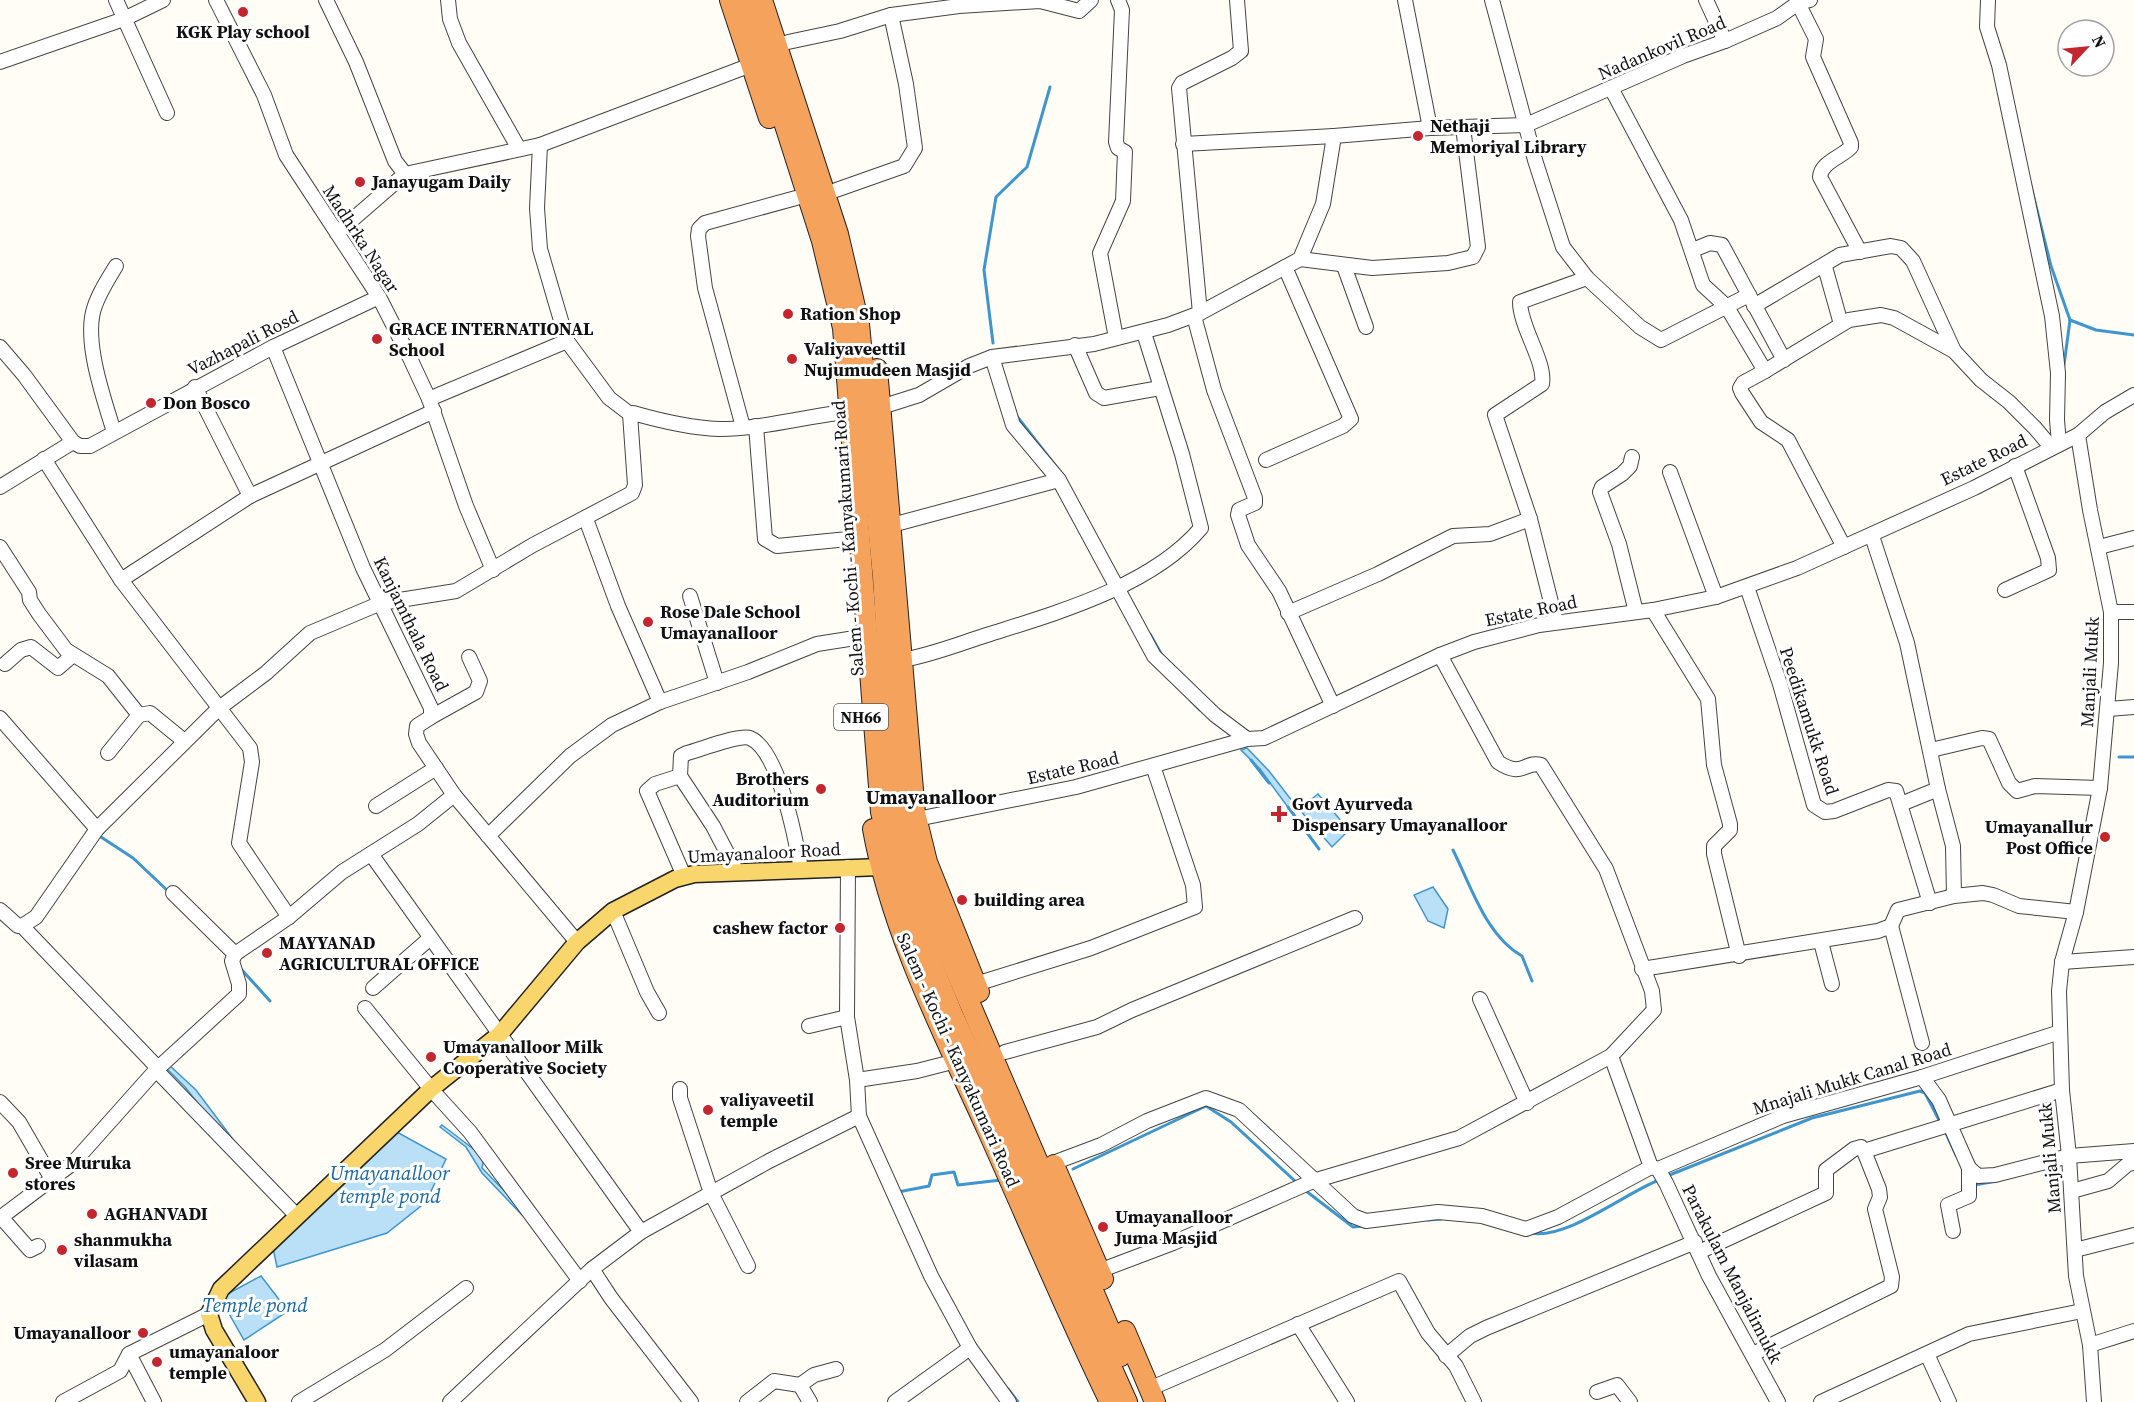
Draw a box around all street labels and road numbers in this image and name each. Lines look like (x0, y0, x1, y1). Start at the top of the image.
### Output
street label: Nadankovil Road (1594, 9, 1729, 86)
street label: Madhrka Nagar (317, 180, 406, 298)
street label: Vazhapali Rosd (183, 304, 303, 381)
street label: Salem - Kochi - Kanyakumari Road (825, 399, 870, 677)
street label: Estate Road (1936, 428, 2031, 491)
street label: Kanjamthala Road (368, 552, 455, 695)
street label: Estate Road (1482, 589, 1579, 632)
street label: Manjali Mukk (2074, 616, 2105, 728)
street label: Peedikamukk Road (1774, 644, 1845, 798)
road number: NH66 (834, 704, 888, 730)
street label: Estate Road (1024, 745, 1121, 790)
street label: Umayanaloor Road (687, 836, 841, 869)
street label: Salem - Kochi - Kanyakumari Road (891, 928, 1026, 1191)
street label: Mnajali Mukk Canal Road (1749, 1036, 1954, 1121)
street label: Manjali Mukk (2032, 1102, 2067, 1214)
street label: Parakulam Manjalimukk (1676, 1180, 1789, 1368)

